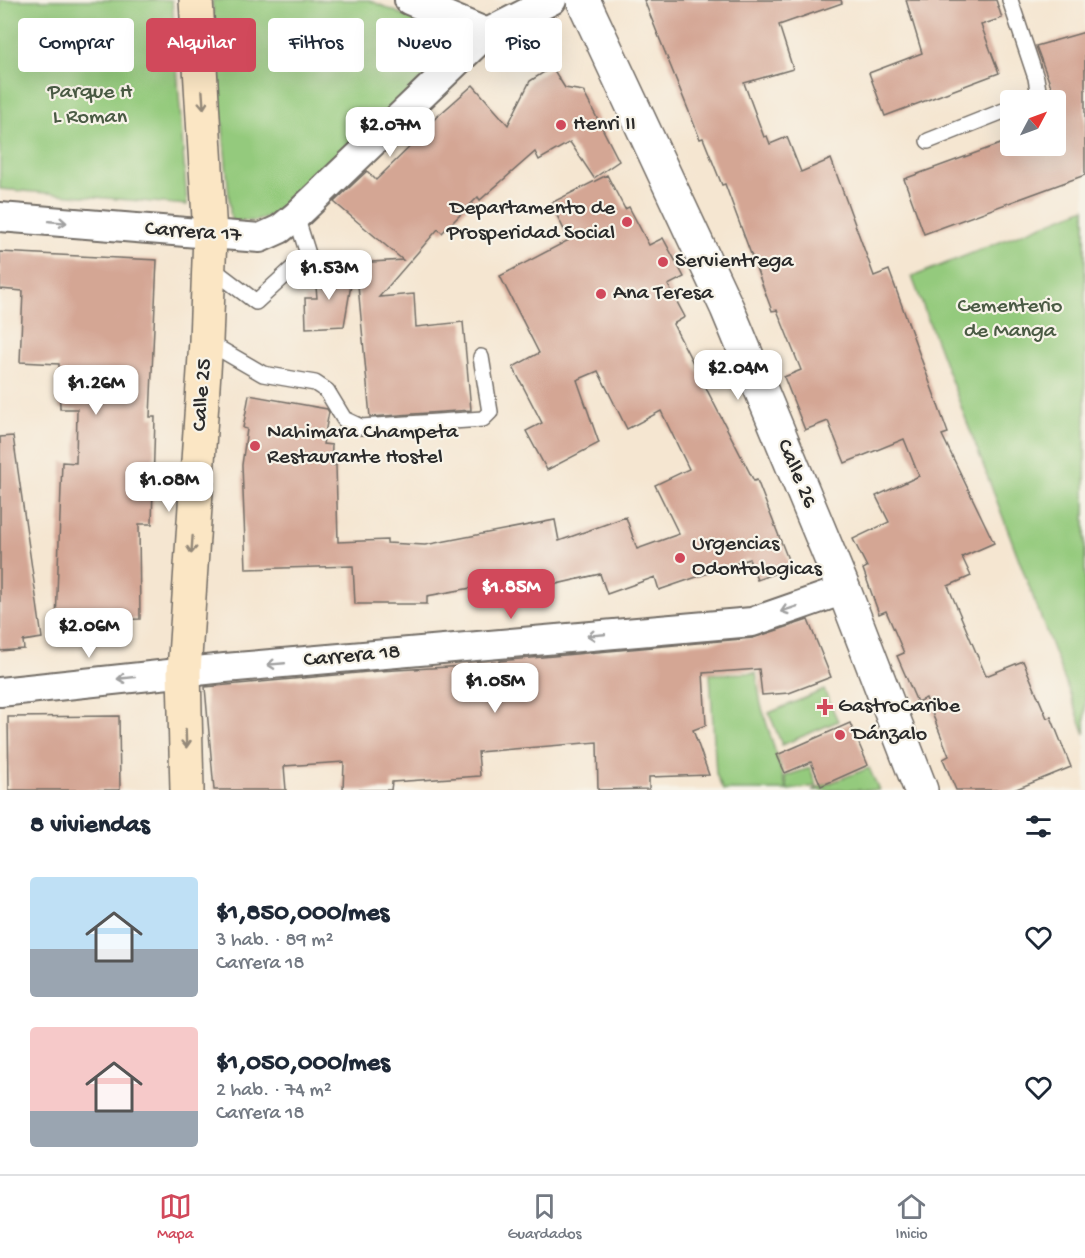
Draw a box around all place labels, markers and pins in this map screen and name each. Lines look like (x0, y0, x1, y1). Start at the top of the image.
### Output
pin: $2.07M (341, 107, 439, 158)
place label: Henri II (573, 112, 636, 138)
marker: Henri II (554, 118, 568, 132)
place label: Departamento de Prosperidad Social (446, 196, 616, 247)
marker: Departamento de Prosperidad Social (620, 215, 634, 229)
place label: Servientrega (675, 249, 794, 275)
pin: $1.53M (280, 250, 378, 301)
marker: Servientrega (656, 255, 670, 269)
place label: Ana Teresa (613, 281, 714, 307)
marker: Ana Teresa (594, 287, 608, 301)
pin: $2.04M (689, 350, 787, 401)
pin: $1.26M (47, 365, 145, 416)
place label: Nahimara Champeta Restaurante Hostel (267, 420, 459, 471)
marker: Nahimara Champeta Restaurante Hostel (248, 439, 262, 453)
pin: $1.08M (120, 462, 218, 513)
place label: Urgencias Odontologicas (692, 532, 823, 583)
marker: Urgencias Odontologicas (673, 551, 687, 565)
pin: $1.85M (462, 569, 560, 620)
pin: $2.06M (40, 608, 138, 659)
pin: $1.05M (446, 663, 544, 714)
place label: GastroCaribe (838, 694, 961, 720)
marker: GastroCaribe (816, 698, 834, 716)
place label: Dánzalo (850, 722, 927, 748)
marker: Dánzalo (833, 728, 847, 742)

